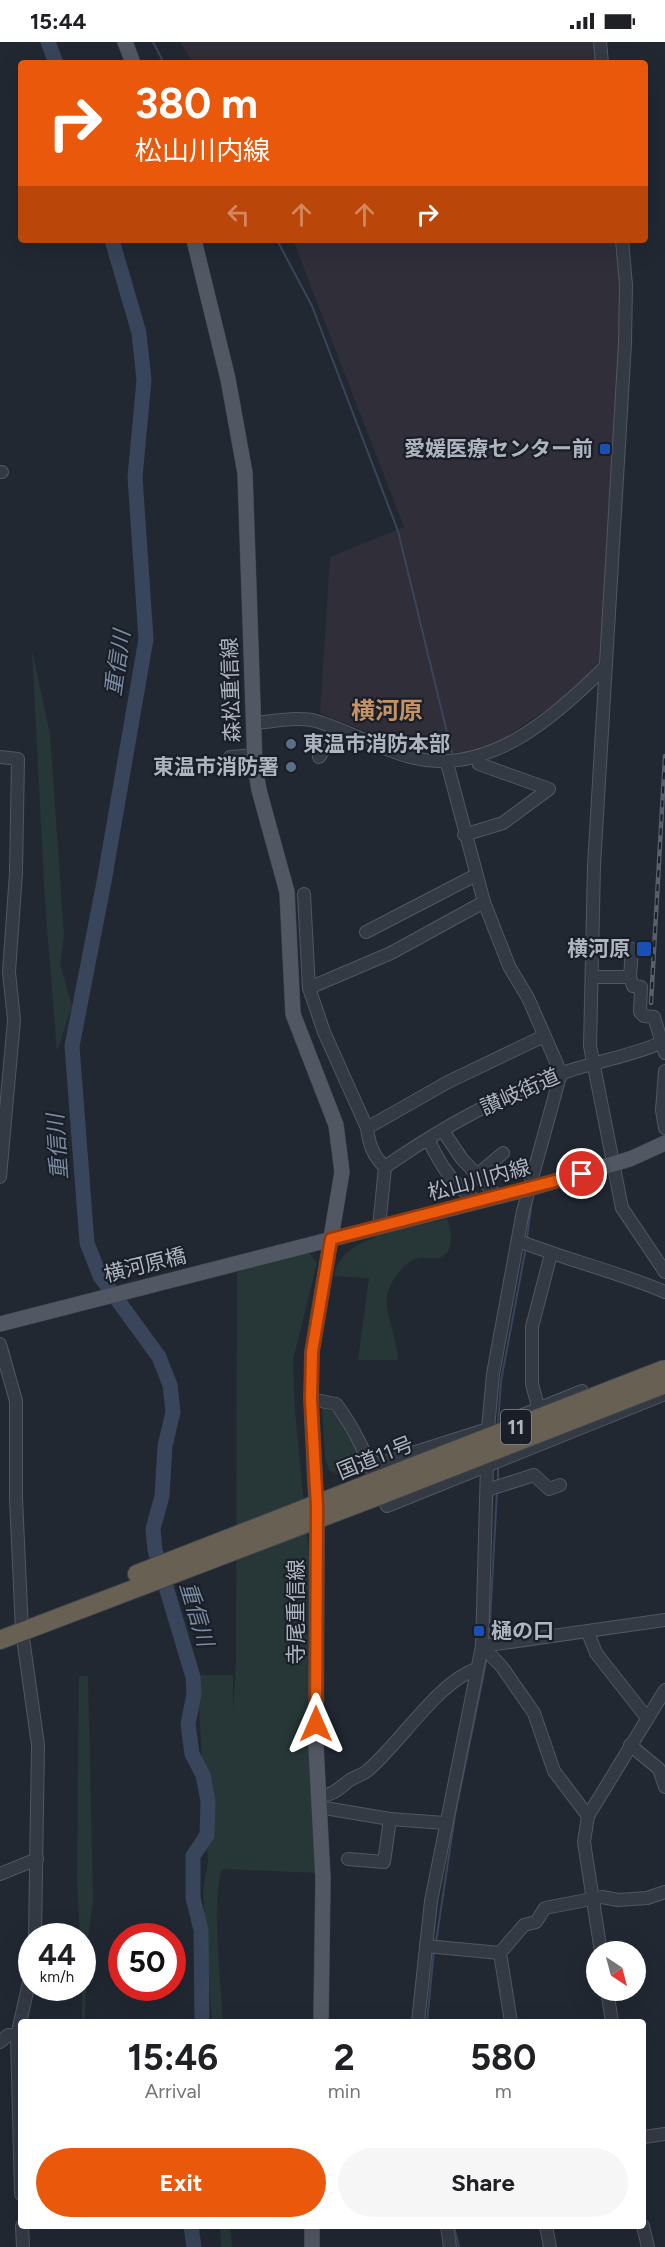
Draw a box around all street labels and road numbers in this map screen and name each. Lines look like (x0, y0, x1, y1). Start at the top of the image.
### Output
street label: 森松重信線 (216, 637, 245, 743)
street label: 讃岐街道 (476, 1063, 563, 1120)
street label: 松山川内線 (425, 1154, 533, 1205)
street label: 横河原橋 (101, 1242, 189, 1287)
road number: 11 (501, 1410, 531, 1444)
street label: 国道11号 (333, 1431, 417, 1484)
street label: 寺尾重信線 (283, 1560, 308, 1665)

